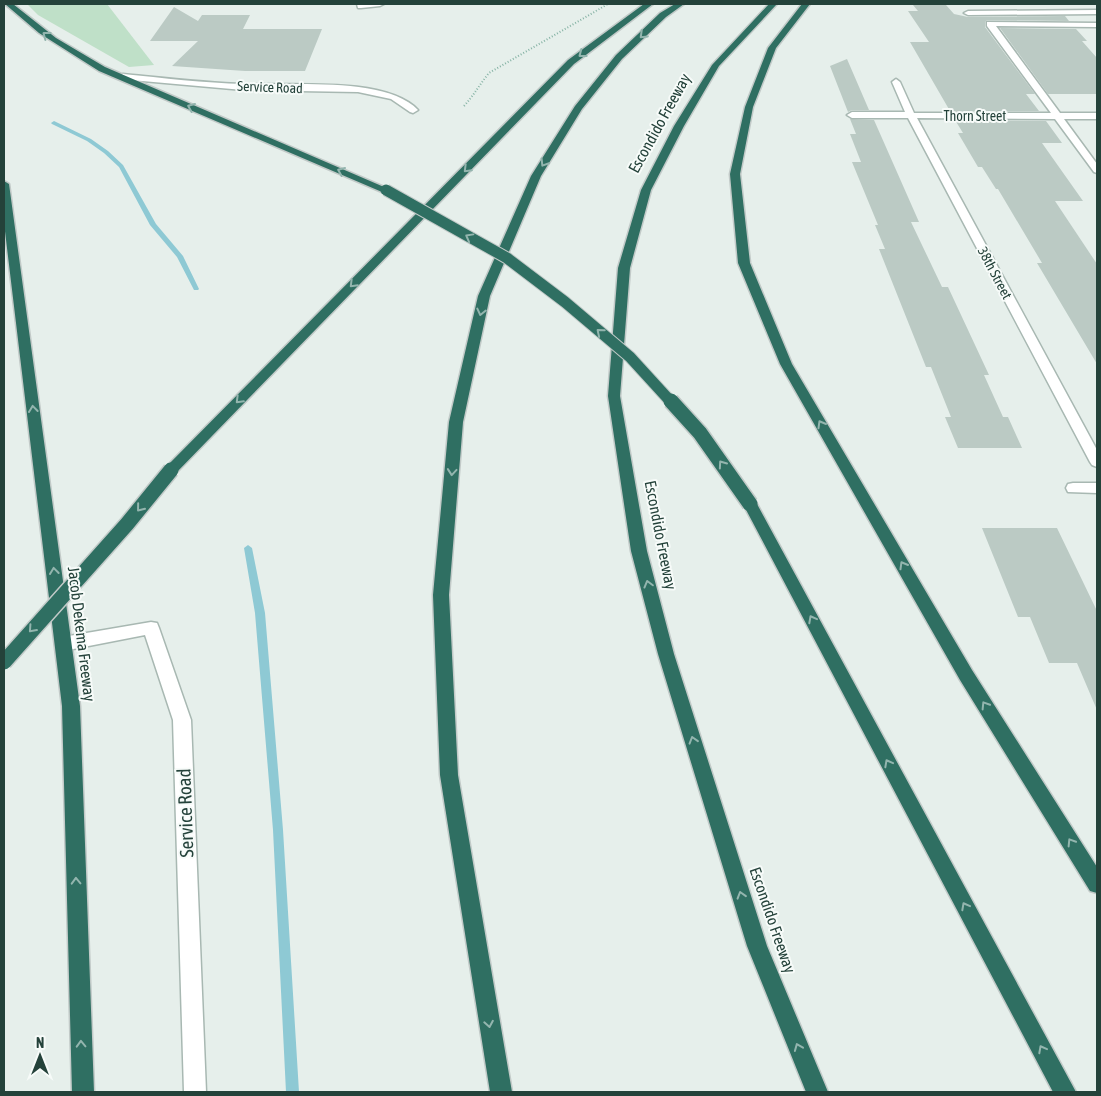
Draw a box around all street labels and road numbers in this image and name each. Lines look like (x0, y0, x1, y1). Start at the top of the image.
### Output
street label: Escondido Freeway (624, 70, 695, 176)
street label: Service Road (237, 78, 303, 96)
street label: Thorn Street (944, 108, 1006, 124)
street label: 38th Street (975, 244, 1015, 302)
street label: Escondido Freeway (641, 479, 680, 592)
street label: Jacob Dekema Freeway (64, 566, 99, 703)
street label: Service Road (172, 768, 198, 858)
street label: Escondido Freeway (746, 865, 800, 976)

